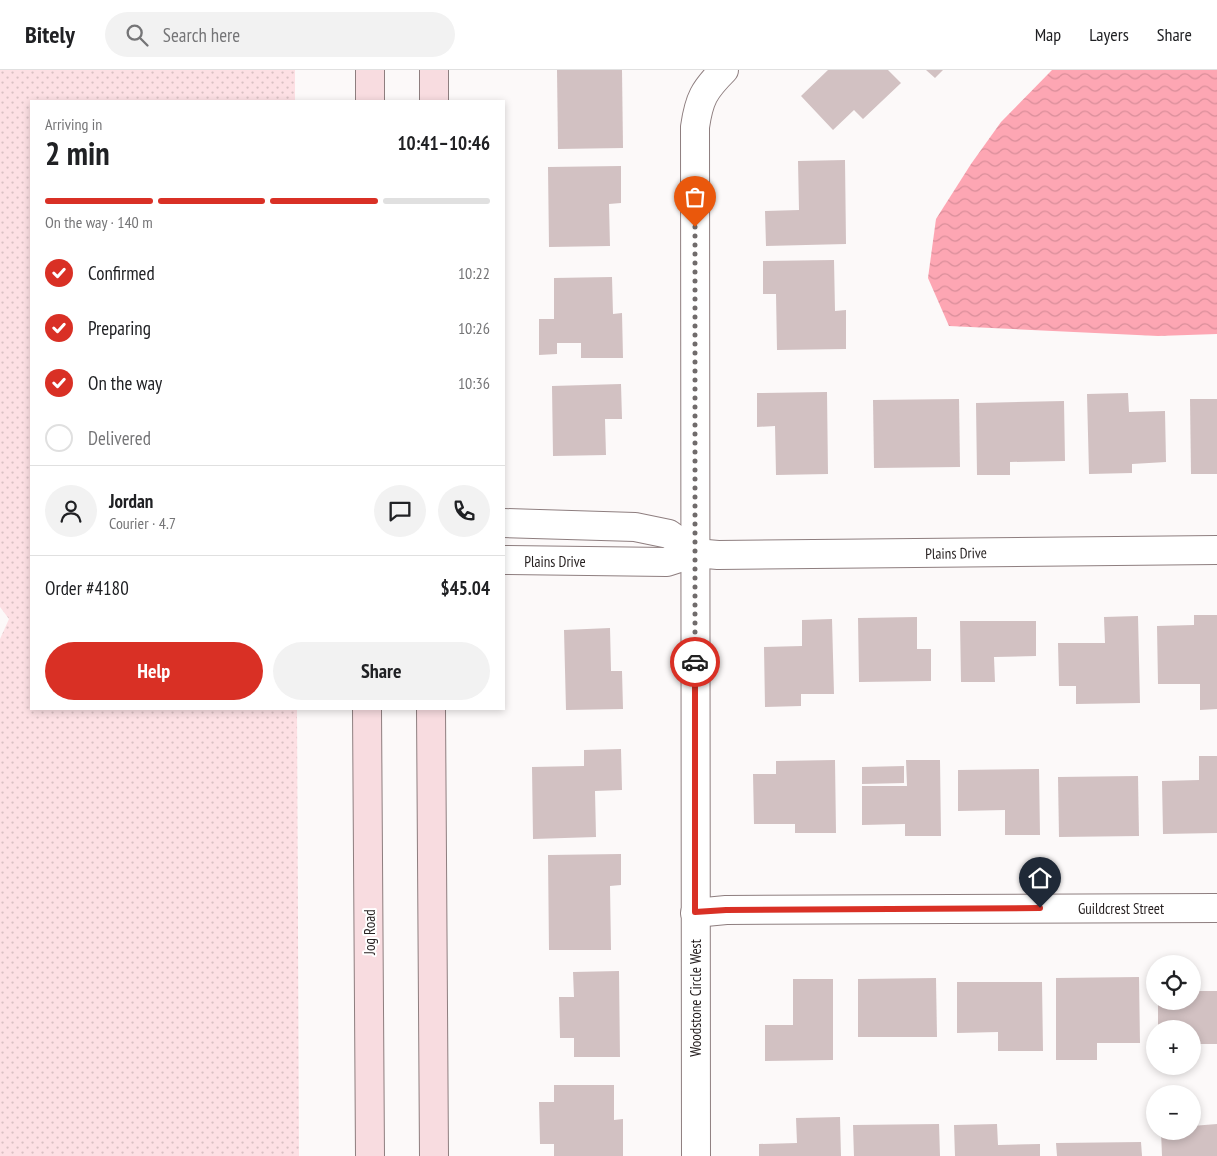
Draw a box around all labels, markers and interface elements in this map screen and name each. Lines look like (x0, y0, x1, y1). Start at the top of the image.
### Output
search box (105, 12, 455, 57)
text: Bitely (25, 19, 75, 50)
icon: search (123, 21, 151, 49)
text: Search here (163, 23, 240, 47)
text: Map (1035, 23, 1061, 46)
text: Layers (1089, 23, 1129, 46)
text: Share (1157, 23, 1192, 46)
text: Arriving in (45, 114, 102, 134)
text: 10:41–10:46 (397, 131, 490, 155)
text: 2 min (45, 132, 110, 174)
pin (674, 176, 716, 227)
icon: bag (681, 183, 709, 211)
text: On the way · 140 m (45, 212, 153, 232)
icon: check (45, 259, 73, 287)
text: Confirmed (88, 261, 155, 285)
text: 10:22 (458, 263, 490, 283)
icon: check (45, 314, 73, 342)
text: Preparing (88, 316, 151, 340)
text: 10:26 (458, 318, 490, 338)
icon: check (45, 369, 73, 397)
text: On the way (88, 371, 162, 395)
text: 10:36 (458, 373, 490, 393)
text: Delivered (88, 426, 151, 450)
button: person (45, 485, 97, 537)
button: chat (374, 485, 426, 537)
button: phone (438, 485, 490, 537)
text: Jordan (109, 489, 153, 513)
text: Courier · 4.7 (109, 513, 176, 533)
street label: Plains Drive (925, 543, 987, 563)
street label: Plains Drive (524, 552, 586, 571)
text: Order #4180 (45, 576, 129, 600)
text: $45.04 (441, 576, 490, 600)
courier (670, 637, 720, 687)
button: Help (45, 642, 263, 700)
button: Share (273, 642, 490, 700)
icon: car (681, 648, 709, 676)
pin (1019, 857, 1061, 908)
icon: home (1026, 864, 1054, 892)
street label: Guildcrest Street (1078, 899, 1164, 918)
street label: Jog Road (360, 909, 379, 956)
street label: Woodstone Circle West (686, 939, 705, 1057)
map controls (1146, 955, 1201, 1140)
button: locate (1146, 955, 1201, 1010)
button: + (1146, 1020, 1201, 1075)
button: − (1146, 1085, 1201, 1140)

